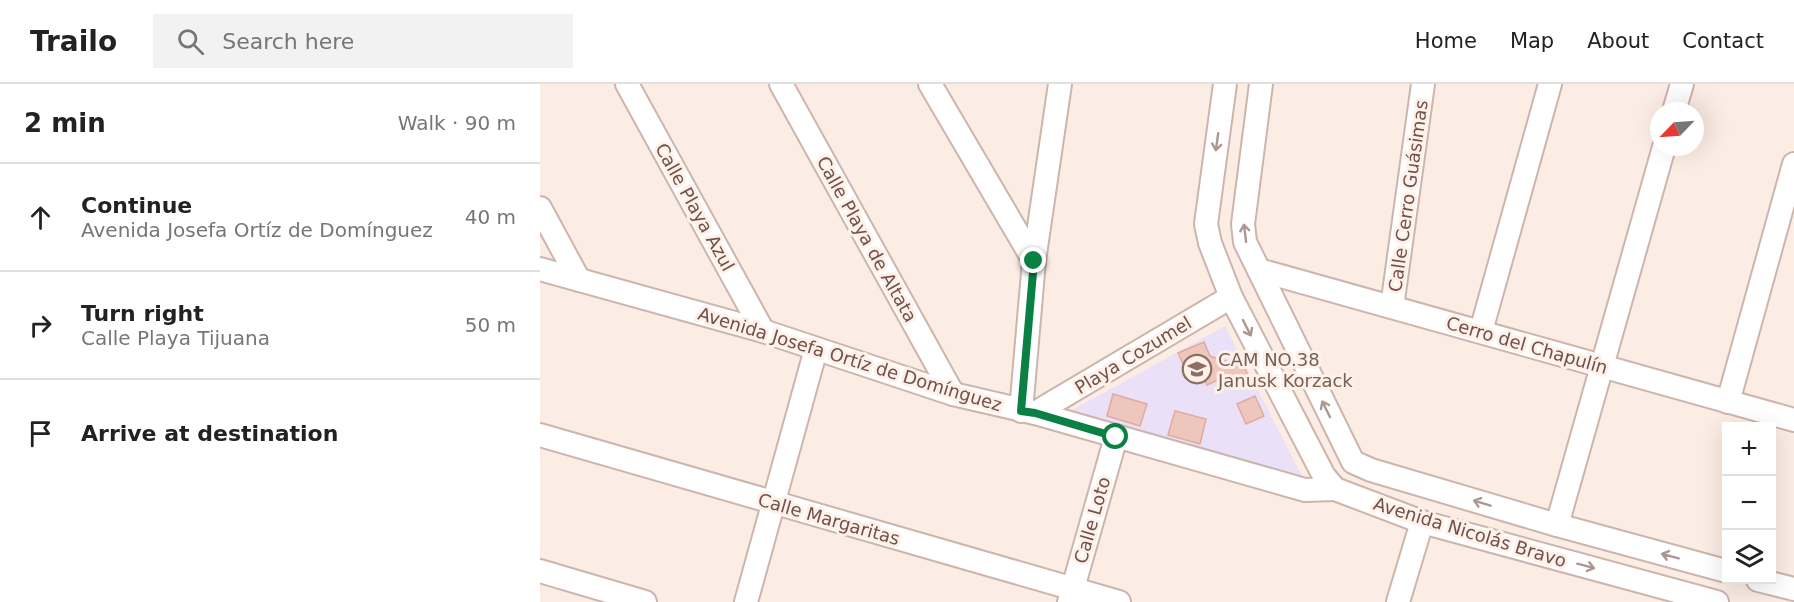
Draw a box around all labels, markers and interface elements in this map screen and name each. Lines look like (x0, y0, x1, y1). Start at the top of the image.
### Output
search box (153, 14, 573, 68)
text: Trailo (30, 25, 117, 58)
icon: search (174, 25, 207, 58)
text: Search here (222, 29, 354, 54)
text: Home (1415, 29, 1477, 53)
text: Map (1510, 29, 1554, 53)
text: About (1587, 29, 1649, 53)
text: Contact (1682, 29, 1764, 53)
street label: Calle Cerro Guásimas (1384, 99, 1432, 293)
north arrow (1650, 102, 1704, 156)
text: 2 min (24, 108, 106, 138)
text: Walk · 90 m (398, 111, 516, 135)
one-way arrow (1212, 132, 1223, 151)
street label: Calle Playa Azul (651, 139, 739, 275)
street label: Calle Playa de Altata (813, 152, 921, 326)
text: Continue (81, 193, 192, 218)
icon: ahead (24, 201, 57, 234)
text: 40 m (465, 205, 516, 229)
text: Avenida Josefa Ortíz de Domínguez (81, 218, 433, 242)
one-way arrow (1239, 223, 1250, 243)
route end (1020, 247, 1046, 273)
text: Turn right (81, 301, 204, 326)
street label: Avenida Josefa Ortíz de Domínguez (696, 303, 1004, 415)
icon: right (24, 309, 57, 342)
street label: Playa Cozumel (1071, 312, 1195, 398)
street label: Cerro del Chapulín (1444, 312, 1610, 378)
text: 50 m (465, 313, 516, 337)
one-way arrow (1242, 318, 1253, 336)
text: Calle Playa Tijuana (81, 326, 270, 350)
place label: CAM NO.38 Janusk Korzack (1217, 349, 1353, 391)
school or university icon: CAM NO.38 Janusk Korzack (1181, 353, 1213, 385)
one-way arrow (1320, 401, 1332, 419)
icon: arrive (24, 417, 57, 450)
text: Arrive at destination (81, 421, 338, 446)
map controls (1722, 422, 1776, 584)
button: + (1722, 422, 1776, 476)
route start (1102, 423, 1128, 449)
street label: Calle Loto (1070, 474, 1114, 566)
button: − (1722, 476, 1776, 530)
street label: Calle Margaritas (756, 489, 902, 549)
street label: Avenida Nicolás Bravo (1371, 493, 1569, 571)
one-way arrow (1473, 497, 1492, 508)
button: layers (1722, 530, 1776, 584)
one-way arrow (1661, 549, 1680, 561)
one-way arrow (1576, 561, 1595, 573)

